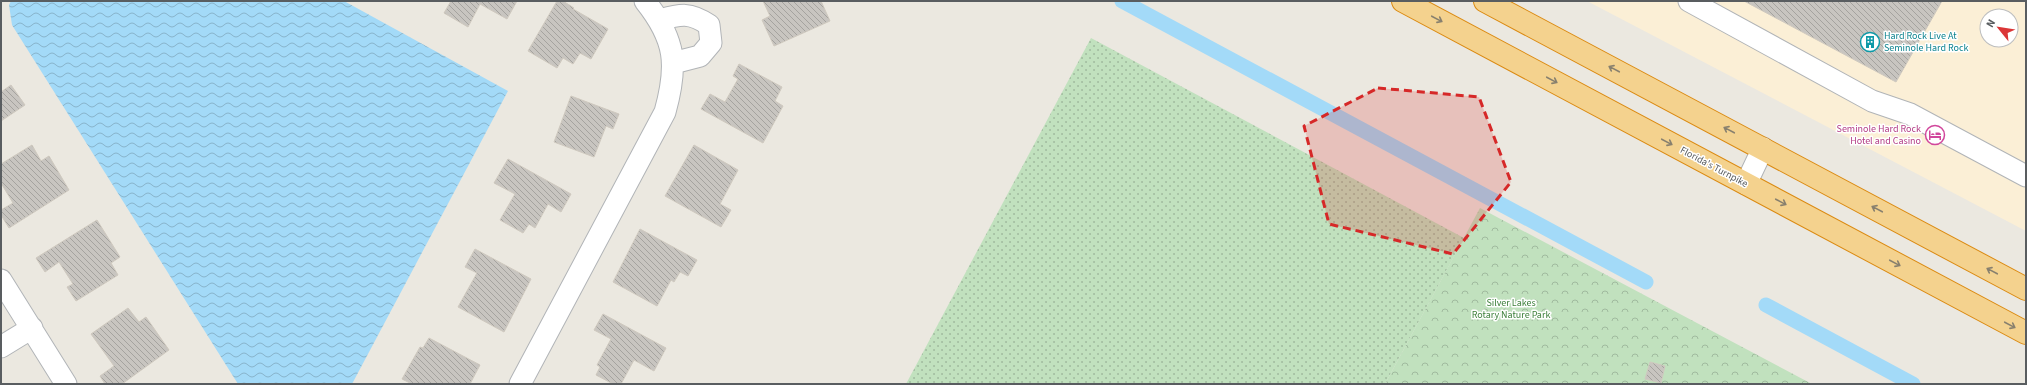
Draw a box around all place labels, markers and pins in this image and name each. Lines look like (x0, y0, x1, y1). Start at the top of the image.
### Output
place label: Hard Rock Live At Seminole Hard Rock (1884, 29, 1968, 55)
building icon: Hard Rock Live At Seminole Hard Rock (1859, 31, 1881, 53)
place label: Seminole Hard Rock Hotel and Casino (1837, 122, 1921, 148)
hotel icon: Seminole Hard Rock Hotel and Casino (1924, 124, 1946, 146)

